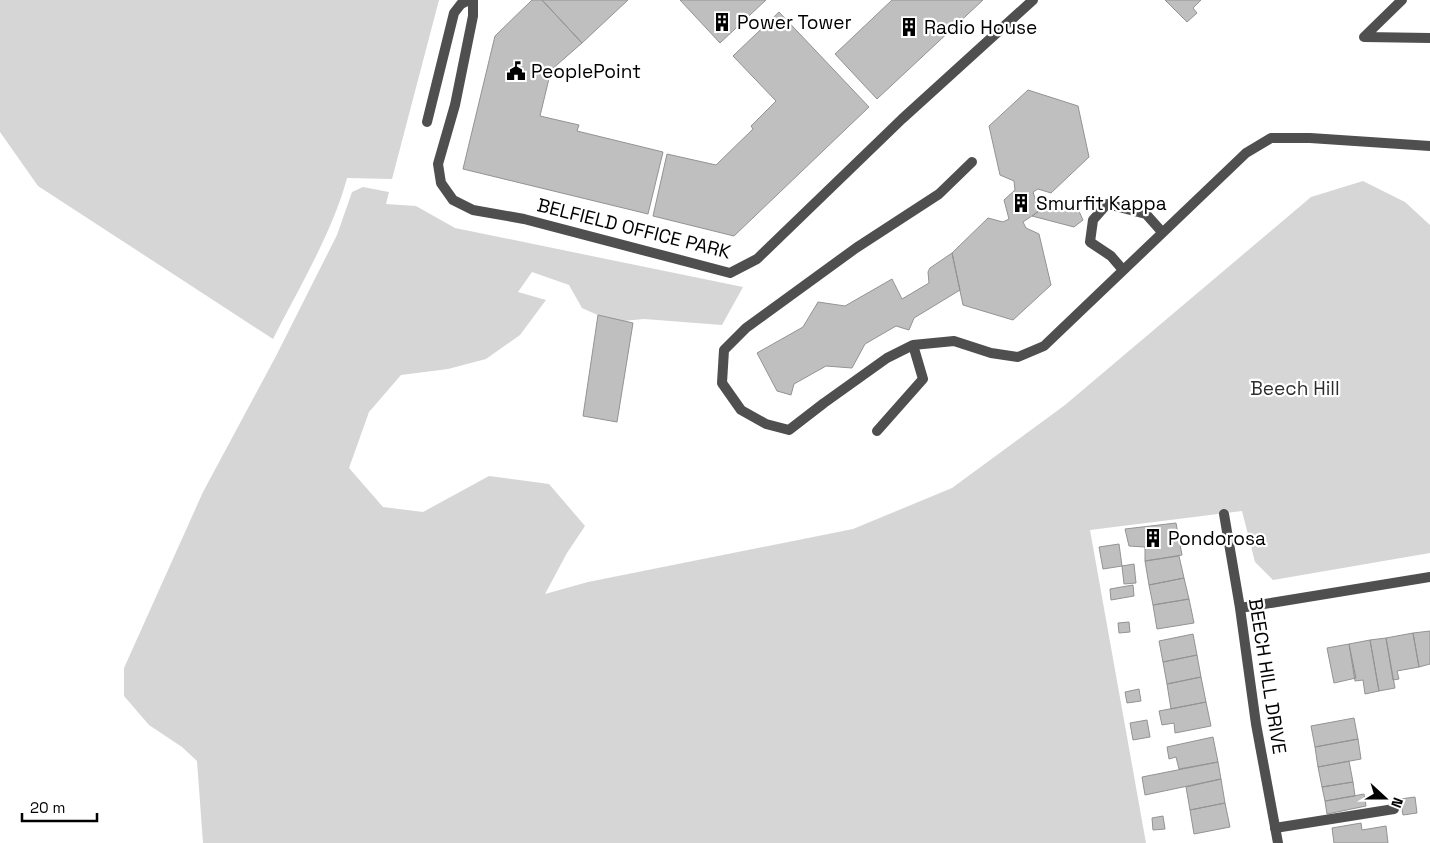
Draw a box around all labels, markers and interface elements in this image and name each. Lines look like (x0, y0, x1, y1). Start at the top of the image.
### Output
place label: Power Tower (737, 10, 852, 35)
building icon: Power Tower (711, 11, 733, 33)
place label: Radio House (924, 15, 1037, 40)
building icon: Radio House (898, 16, 920, 38)
place label: PeoplePoint (531, 59, 641, 84)
public building icon: PeoplePoint (505, 60, 527, 82)
place label: Smurfit Kappa (1036, 191, 1167, 216)
street label: BELFIELD OFFICE PARK (534, 192, 734, 265)
building icon: Smurfit Kappa (1010, 192, 1032, 214)
park label: Beech Hill (1250, 376, 1340, 401)
place label: Pondorosa (1168, 526, 1266, 551)
building icon: Pondorosa (1142, 527, 1164, 549)
street label: BEECH HILL DRIVE (1243, 596, 1292, 756)
north arrow (1360, 773, 1410, 823)
scale bar (22, 790, 98, 822)
text: N (1387, 795, 1407, 810)
text: 20 m (30, 798, 65, 817)

